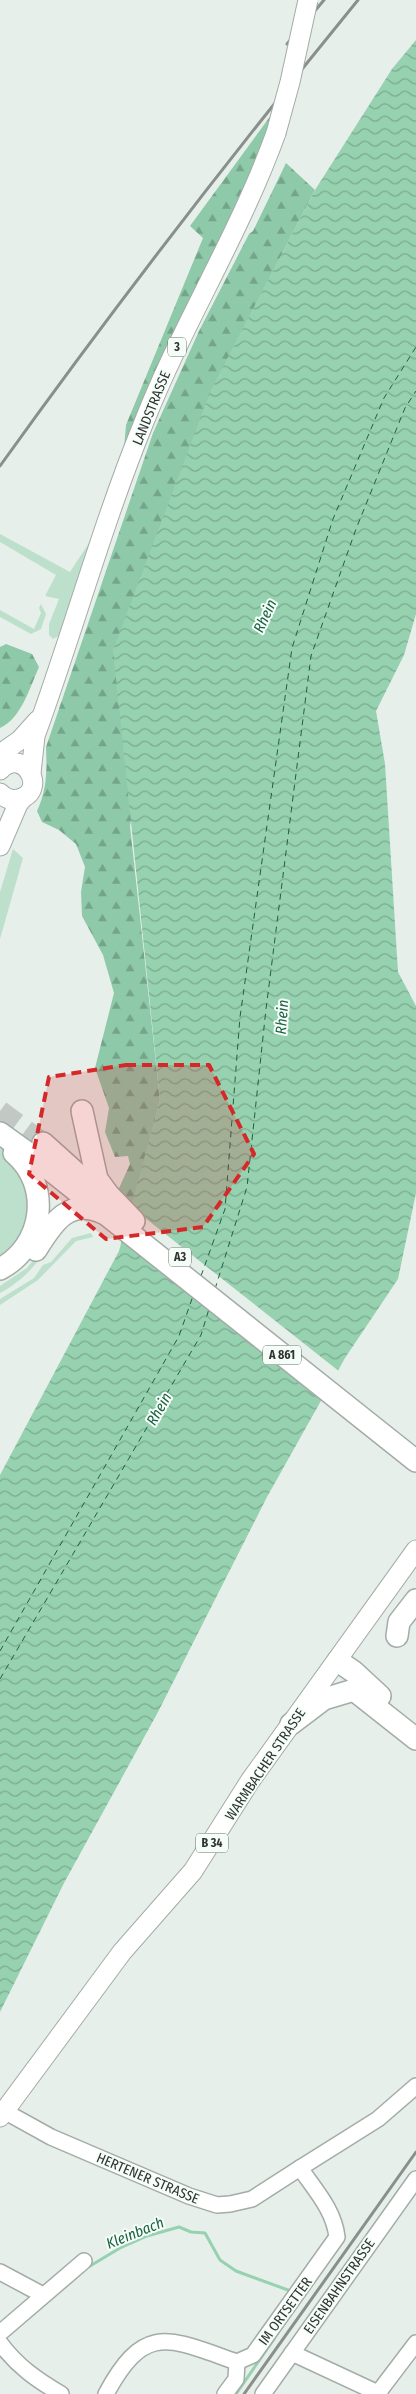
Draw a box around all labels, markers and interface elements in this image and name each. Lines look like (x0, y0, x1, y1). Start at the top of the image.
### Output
road number: 3 (168, 338, 186, 357)
street label: LANDSTRASSE (129, 368, 174, 448)
water label: Rhein (250, 596, 280, 636)
water label: Rhein (272, 999, 292, 1035)
road number: A3 (169, 1248, 191, 1266)
road number: A 861 (263, 1346, 301, 1364)
water label: Rhein (143, 1389, 175, 1429)
street label: WARMBACHER STRASSE (222, 1705, 310, 1824)
road number: B 34 (196, 1834, 228, 1852)
street label: HERTENER STRASSE (94, 2149, 202, 2208)
water label: Kleinbach (104, 2213, 166, 2253)
street label: EISENBAHNSTRASSE (300, 2235, 379, 2337)
street label: IM ORTSETTER (255, 2274, 316, 2349)

